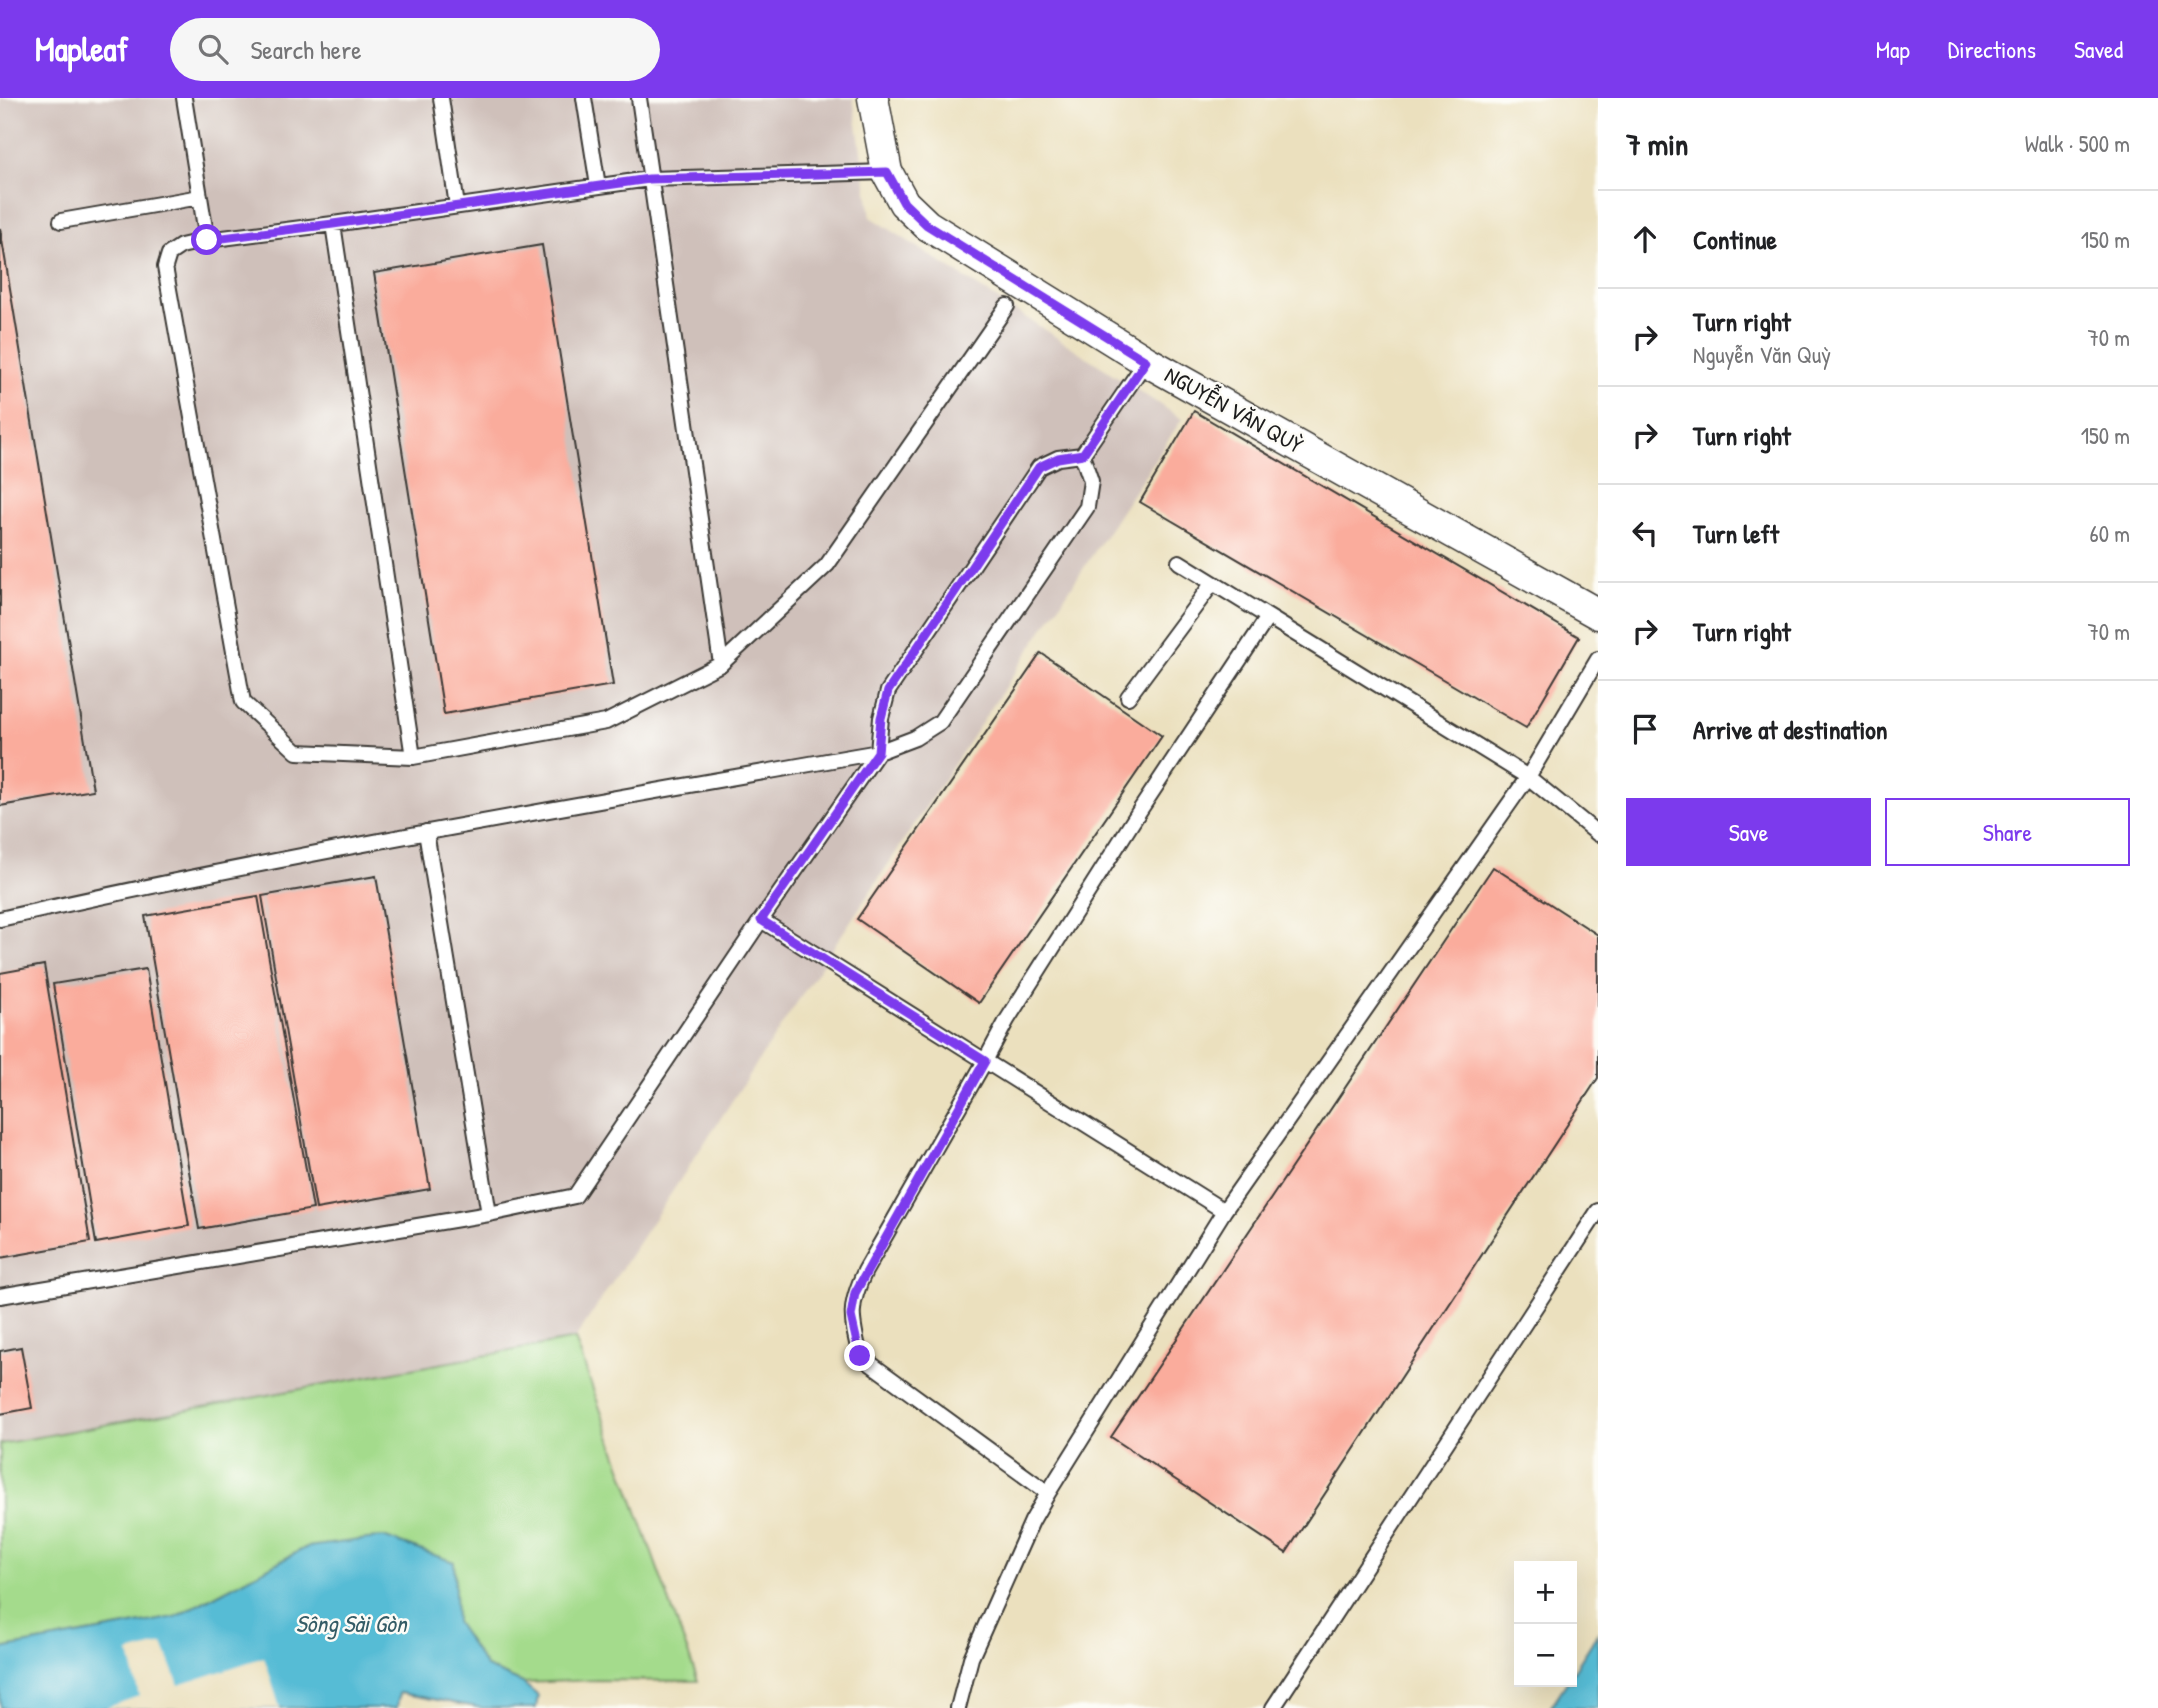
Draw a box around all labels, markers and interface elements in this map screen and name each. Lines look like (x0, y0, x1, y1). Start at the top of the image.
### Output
search box (170, 18, 660, 81)
text: Mapleaf (35, 27, 128, 71)
icon: search (194, 30, 232, 68)
text: Search here (250, 32, 362, 67)
text: Map (1876, 33, 1910, 65)
text: Directions (1948, 33, 2036, 65)
text: Saved (2074, 33, 2123, 65)
text: 7 min (1626, 124, 1688, 164)
text: Walk · 500 m (2025, 128, 2130, 159)
icon: ahead (1626, 220, 1664, 258)
text: Continue (1693, 222, 1777, 257)
route start (191, 224, 222, 255)
text: 150 m (2081, 224, 2130, 255)
text: Turn right (1693, 304, 1791, 339)
icon: right (1626, 318, 1664, 356)
text: 70 m (2087, 322, 2130, 353)
text: Nguyễn Văn Quỳ (1693, 339, 1831, 370)
street label: NGUYỄN VĂN QUỲ (1160, 359, 1309, 460)
icon: right (1626, 416, 1664, 454)
text: Turn right (1693, 418, 1791, 453)
text: 150 m (2081, 420, 2130, 451)
icon: left (1626, 514, 1664, 552)
text: Turn left (1693, 516, 1779, 551)
text: 60 m (2090, 518, 2130, 549)
icon: right (1626, 612, 1664, 650)
text: Turn right (1693, 614, 1791, 649)
text: 70 m (2087, 616, 2130, 647)
icon: arrive (1626, 710, 1664, 748)
text: Arrive at destination (1693, 712, 1888, 747)
button: Save (1626, 798, 1871, 866)
button: Share (1885, 798, 2130, 866)
route end (844, 1340, 875, 1371)
map controls (1514, 1561, 1577, 1687)
button: + (1514, 1561, 1577, 1624)
water label: Sông Sài Gòn (295, 1607, 409, 1640)
button: − (1514, 1624, 1577, 1687)

